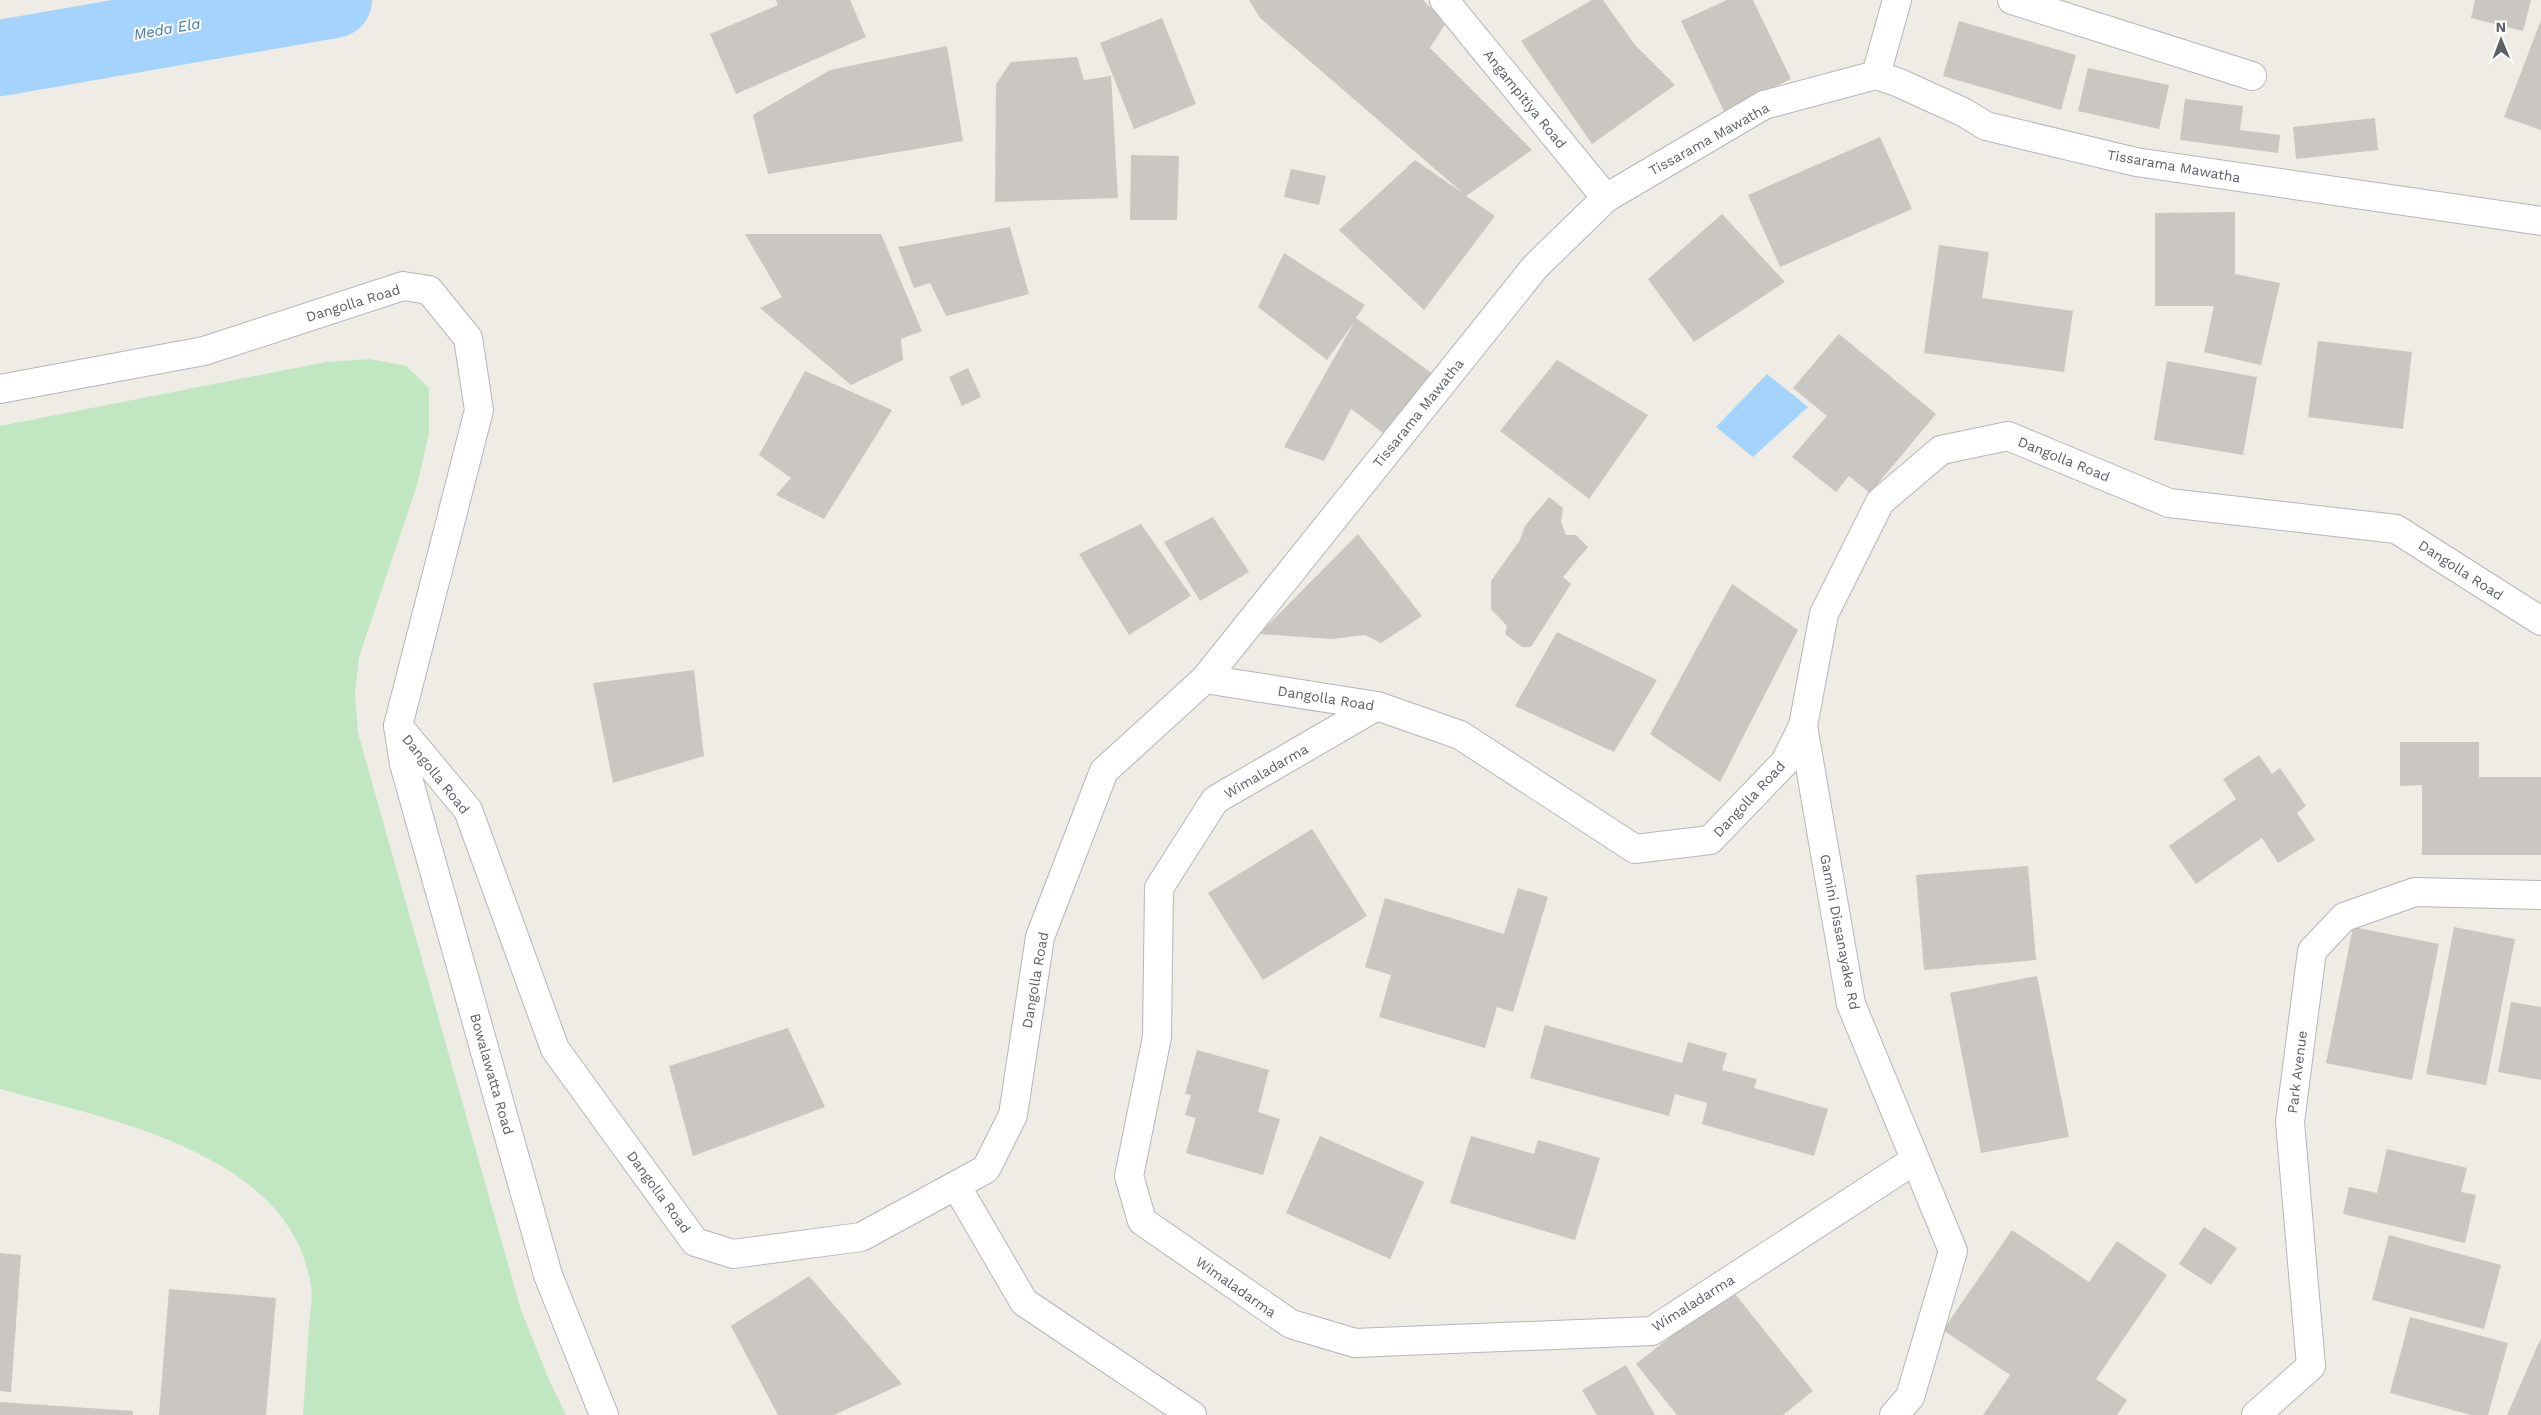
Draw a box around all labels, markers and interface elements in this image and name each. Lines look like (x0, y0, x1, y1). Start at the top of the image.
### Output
water label: Meda Ela (132, 14, 202, 44)
north arrow (2476, 15, 2526, 65)
text: N (2495, 19, 2506, 35)
street label: Angampitiya Road (1480, 46, 1570, 152)
street label: Tissarama Mawatha (1646, 99, 1772, 179)
street label: Tissarama Mawatha (2106, 146, 2242, 186)
street label: Dangolla Road (304, 281, 402, 325)
street label: Tissarama Mawatha (1369, 355, 1467, 471)
street label: Dangolla Road (2016, 433, 2112, 485)
street label: Dangolla Road (2416, 537, 2506, 603)
street label: Dangolla Road (1277, 682, 1375, 714)
street label: Dangolla Road (399, 731, 473, 817)
street label: Wimaladarma (1221, 740, 1311, 802)
street label: Dangolla Road (1710, 758, 1788, 840)
street label: Gamini Dissanayake Rd (1817, 853, 1863, 1011)
street label: Dangolla Road (1019, 931, 1051, 1029)
street label: Bowalawatta Road (467, 1012, 517, 1136)
street label: Park Avenue (2284, 1030, 2310, 1114)
street label: Dangolla Road (624, 1148, 694, 1236)
street label: Wimaladarma (1193, 1253, 1279, 1321)
street label: Wimaladarma (1649, 1271, 1737, 1335)

